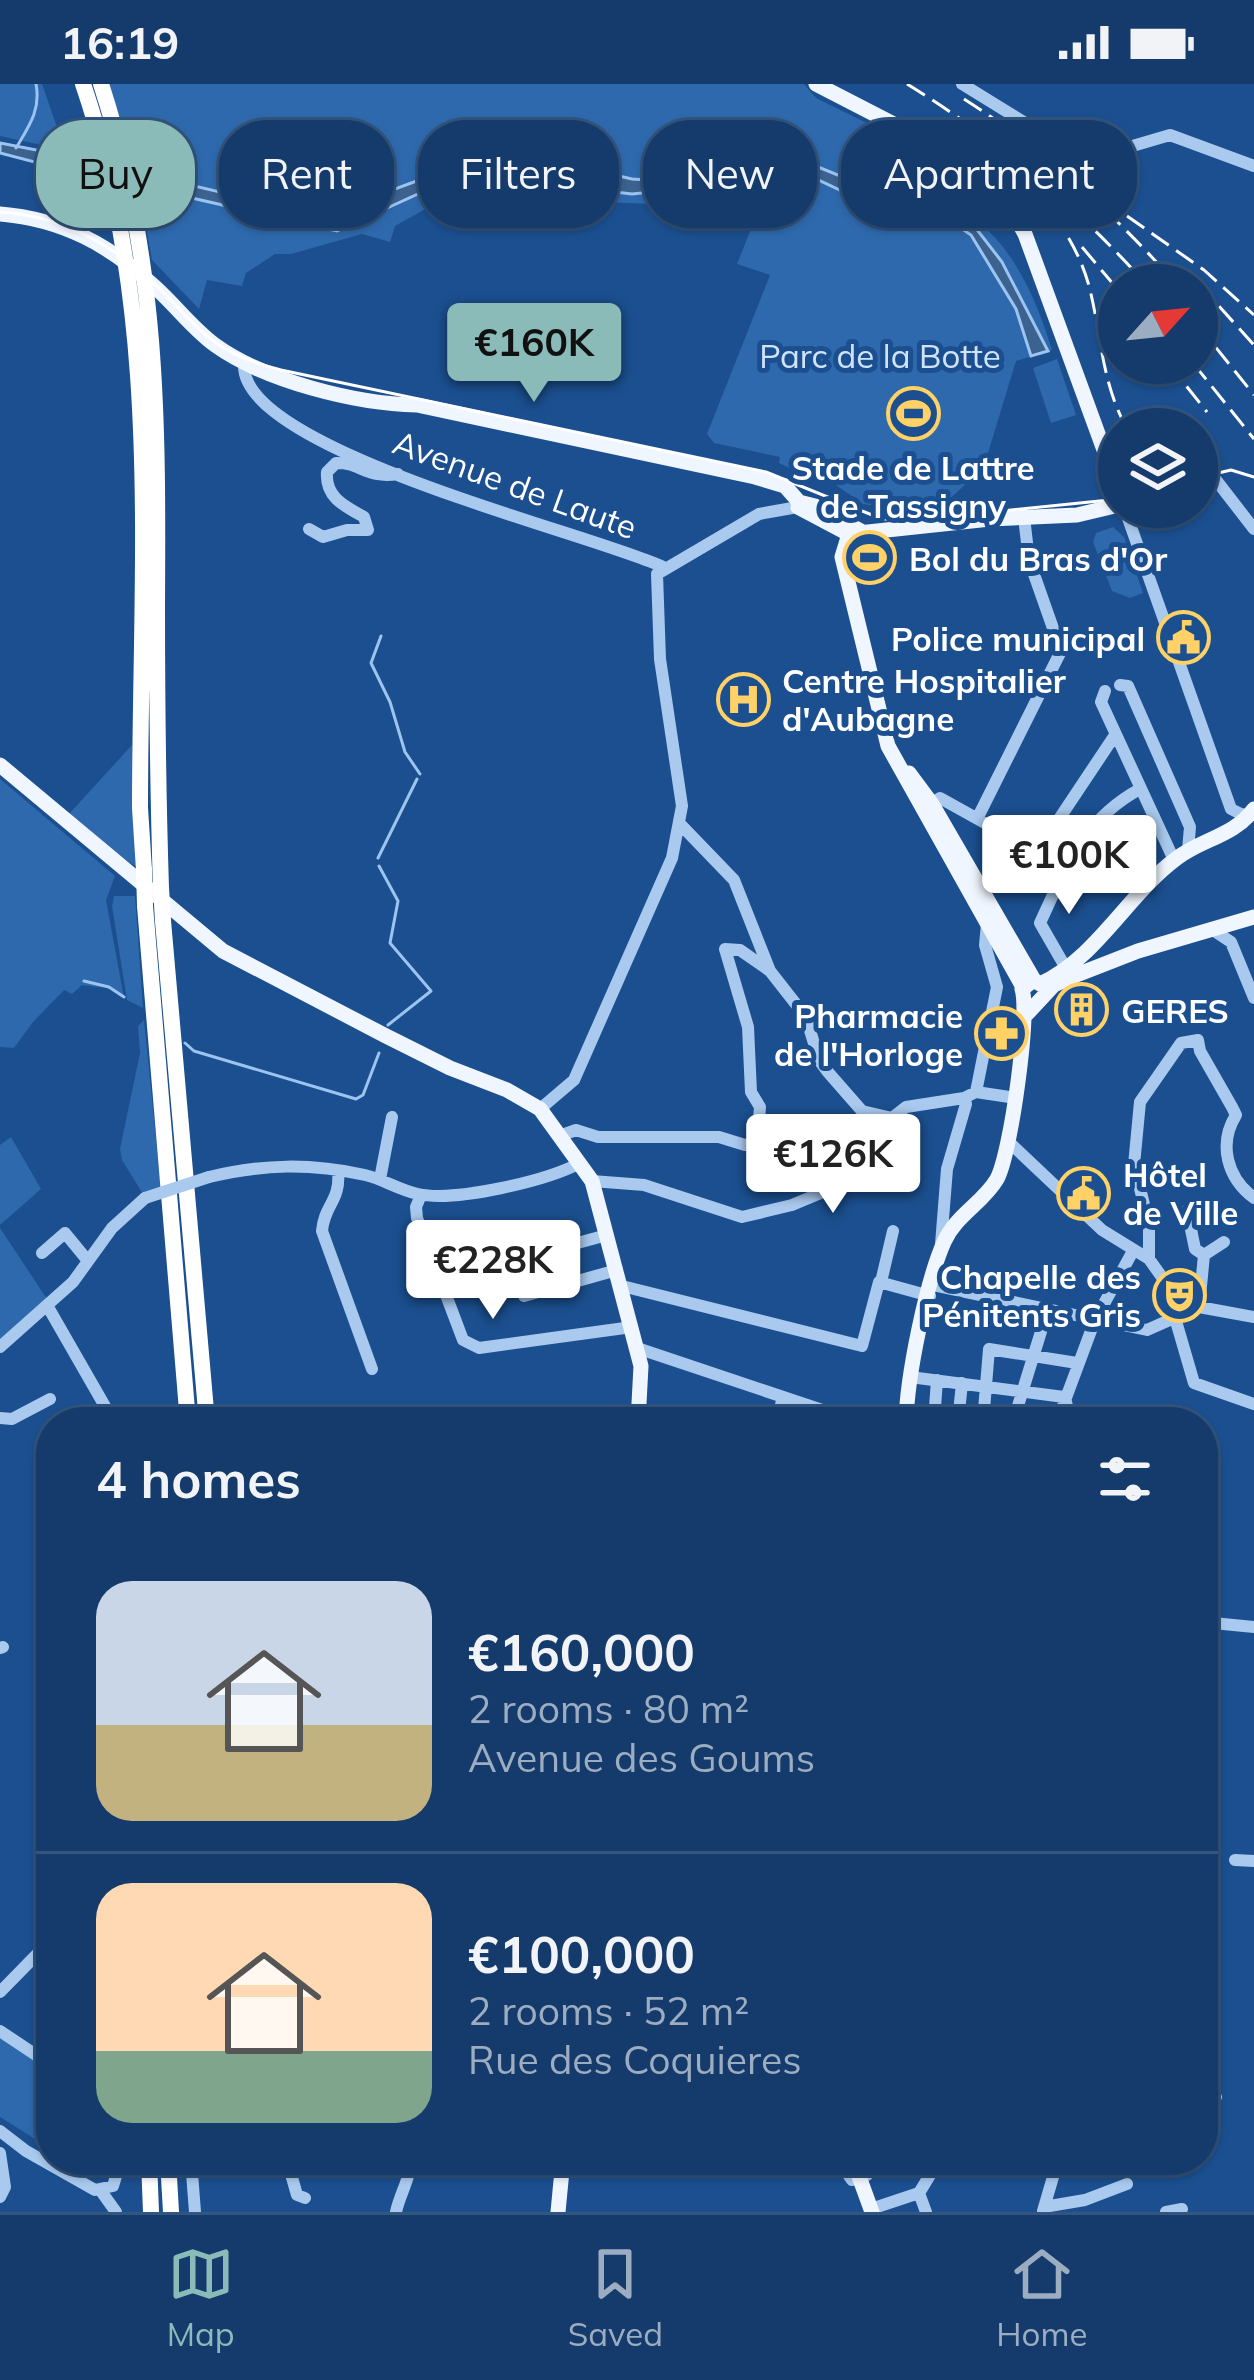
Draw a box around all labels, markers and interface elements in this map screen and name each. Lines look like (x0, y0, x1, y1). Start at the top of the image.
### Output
text: 16:19 (60, 14, 179, 70)
chip: Buy (36, 120, 195, 228)
chip: Rent (219, 120, 394, 228)
chip: Filters (418, 120, 619, 228)
chip: New (643, 120, 817, 228)
chip: Apartment (841, 120, 1137, 228)
north arrow (1098, 264, 1218, 384)
map controls (1098, 264, 1218, 528)
pin: €160K (450, 303, 618, 405)
text: €160K (474, 317, 594, 366)
park label: Parc de la Botte (759, 335, 1001, 376)
sports icon: Stade de Lattre de Tassigny (885, 385, 941, 441)
button: layers (1098, 408, 1218, 528)
street label: Avenue de Laute (388, 421, 642, 547)
place label: Stade de Lattre de Tassigny (791, 447, 1035, 526)
sports icon: Bol du Bras d'Or (842, 530, 898, 586)
place label: Bol du Bras d'Or (909, 538, 1167, 579)
public building icon: Police municipal (1156, 610, 1212, 666)
place label: Police municipal (891, 618, 1145, 659)
place label: Centre Hospitalier d'Aubagne (782, 660, 1066, 739)
hospital icon: Centre Hospitalier d'Aubagne (715, 671, 771, 727)
pin: €100K (985, 815, 1153, 917)
text: €100K (1009, 829, 1129, 878)
building icon: GERES (1054, 982, 1110, 1038)
place label: GERES (1121, 990, 1229, 1031)
place label: Pharmacie de l'Horloge (774, 995, 963, 1074)
pharmacy icon: Pharmacie de l'Horloge (974, 1006, 1030, 1062)
pin: €126K (749, 1114, 917, 1216)
text: €126K (773, 1128, 893, 1177)
place label: Hôtel de Ville (1123, 1154, 1238, 1233)
public building icon: Hôtel de Ville (1056, 1165, 1112, 1221)
pin: €228K (409, 1220, 577, 1322)
text: €228K (433, 1234, 553, 1283)
place label: Chapelle des Pénitents Gris (922, 1256, 1141, 1335)
theatre icon: Chapelle des Pénitents Gris (1152, 1267, 1208, 1323)
icon: filters (1092, 1446, 1158, 1512)
text: 4 homes (96, 1447, 301, 1511)
text: €160,000 (468, 1620, 695, 1684)
icon: home (192, 1629, 336, 1773)
text: 2 rooms · 80 m² (468, 1684, 749, 1733)
text: Avenue des Goums (468, 1733, 815, 1782)
text: €100,000 (468, 1922, 695, 1986)
icon: home (192, 1931, 336, 2075)
text: 2 rooms · 52 m² (468, 1986, 749, 2035)
text: Rue des Coquieres (468, 2035, 801, 2084)
tab: Map (167, 2241, 235, 2354)
tab: Saved (568, 2241, 663, 2354)
tab: Home (996, 2241, 1087, 2354)

